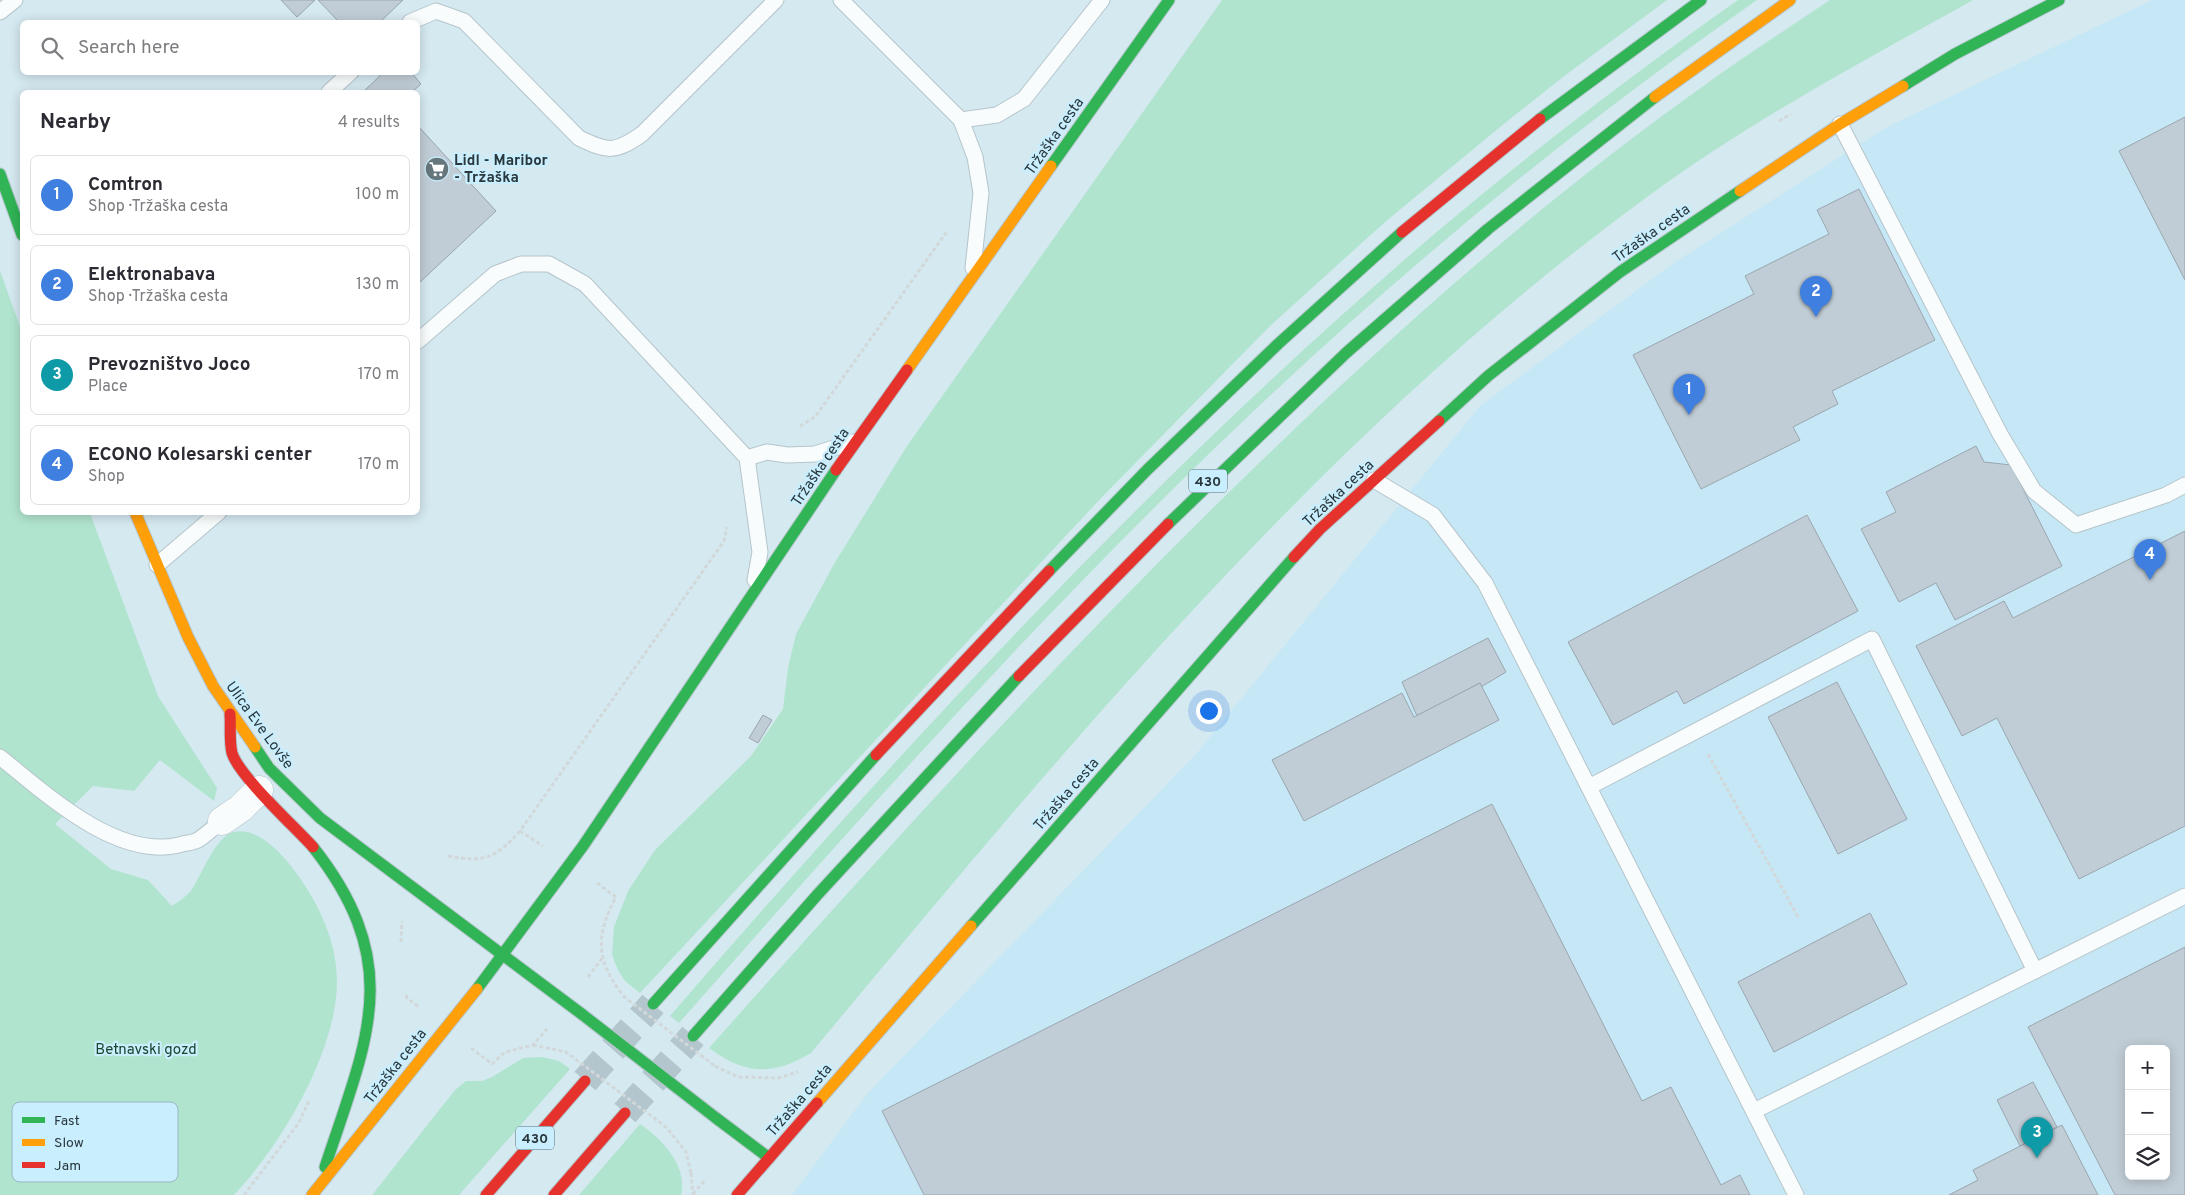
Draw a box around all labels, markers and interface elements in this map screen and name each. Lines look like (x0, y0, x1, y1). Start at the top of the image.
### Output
search box (20, 20, 420, 75)
icon: search (38, 34, 66, 62)
text: Search here (78, 36, 180, 60)
street label: Tržaška cesta (1022, 94, 1089, 179)
text: Nearby (40, 109, 111, 136)
text: 4 results (338, 113, 400, 133)
place label: Lidl - Maribor - Tržaška (454, 152, 549, 188)
supermarket icon: Lidl - Maribor - Tržaška (424, 156, 450, 182)
text: Comtron (88, 173, 163, 197)
text: 1 (54, 185, 60, 205)
text: 100 m (355, 185, 399, 205)
text: Shop · Tržaška cesta (88, 197, 228, 217)
street label: Tržaška cesta (1609, 201, 1694, 268)
text: Elektronabava (88, 263, 215, 287)
text: 2 (52, 275, 62, 295)
text: 130 m (356, 275, 399, 295)
pin: 2 (1800, 276, 1832, 317)
text: Shop · Tržaška cesta (88, 287, 228, 307)
text: Prevozništvo Joco (88, 353, 251, 377)
text: 3 (52, 365, 62, 385)
text: 170 m (358, 365, 399, 385)
pin: 1 (1673, 374, 1705, 415)
text: Place (88, 377, 128, 397)
street label: Tržaška cesta (788, 425, 854, 511)
text: ECONO Kolesarski center (88, 443, 312, 467)
text: 4 (52, 455, 62, 475)
text: 170 m (358, 455, 399, 475)
street label: Tržaška cesta (1299, 456, 1379, 532)
text: Shop (88, 467, 125, 487)
road number: 430 (1189, 470, 1227, 492)
pin: 4 (2134, 539, 2166, 580)
street label: Ulica Eve Lovše (221, 678, 297, 773)
your location (1196, 698, 1222, 724)
street label: Tržaška cesta (1030, 755, 1104, 835)
street label: Tržaška cesta (361, 1025, 432, 1108)
park label: Betnavski gozd (95, 1041, 197, 1060)
map controls (2125, 1045, 2170, 1180)
button: + (2125, 1045, 2170, 1090)
street label: Tržaška cesta (763, 1061, 837, 1141)
button: − (2125, 1090, 2170, 1135)
legend (12, 1102, 178, 1182)
text: Fast (54, 1113, 80, 1130)
pin: 3 (2021, 1117, 2053, 1158)
road number: 430 (516, 1126, 554, 1150)
text: Slow (54, 1135, 84, 1152)
button: layers (2125, 1135, 2170, 1180)
text: Jam (54, 1158, 81, 1175)

